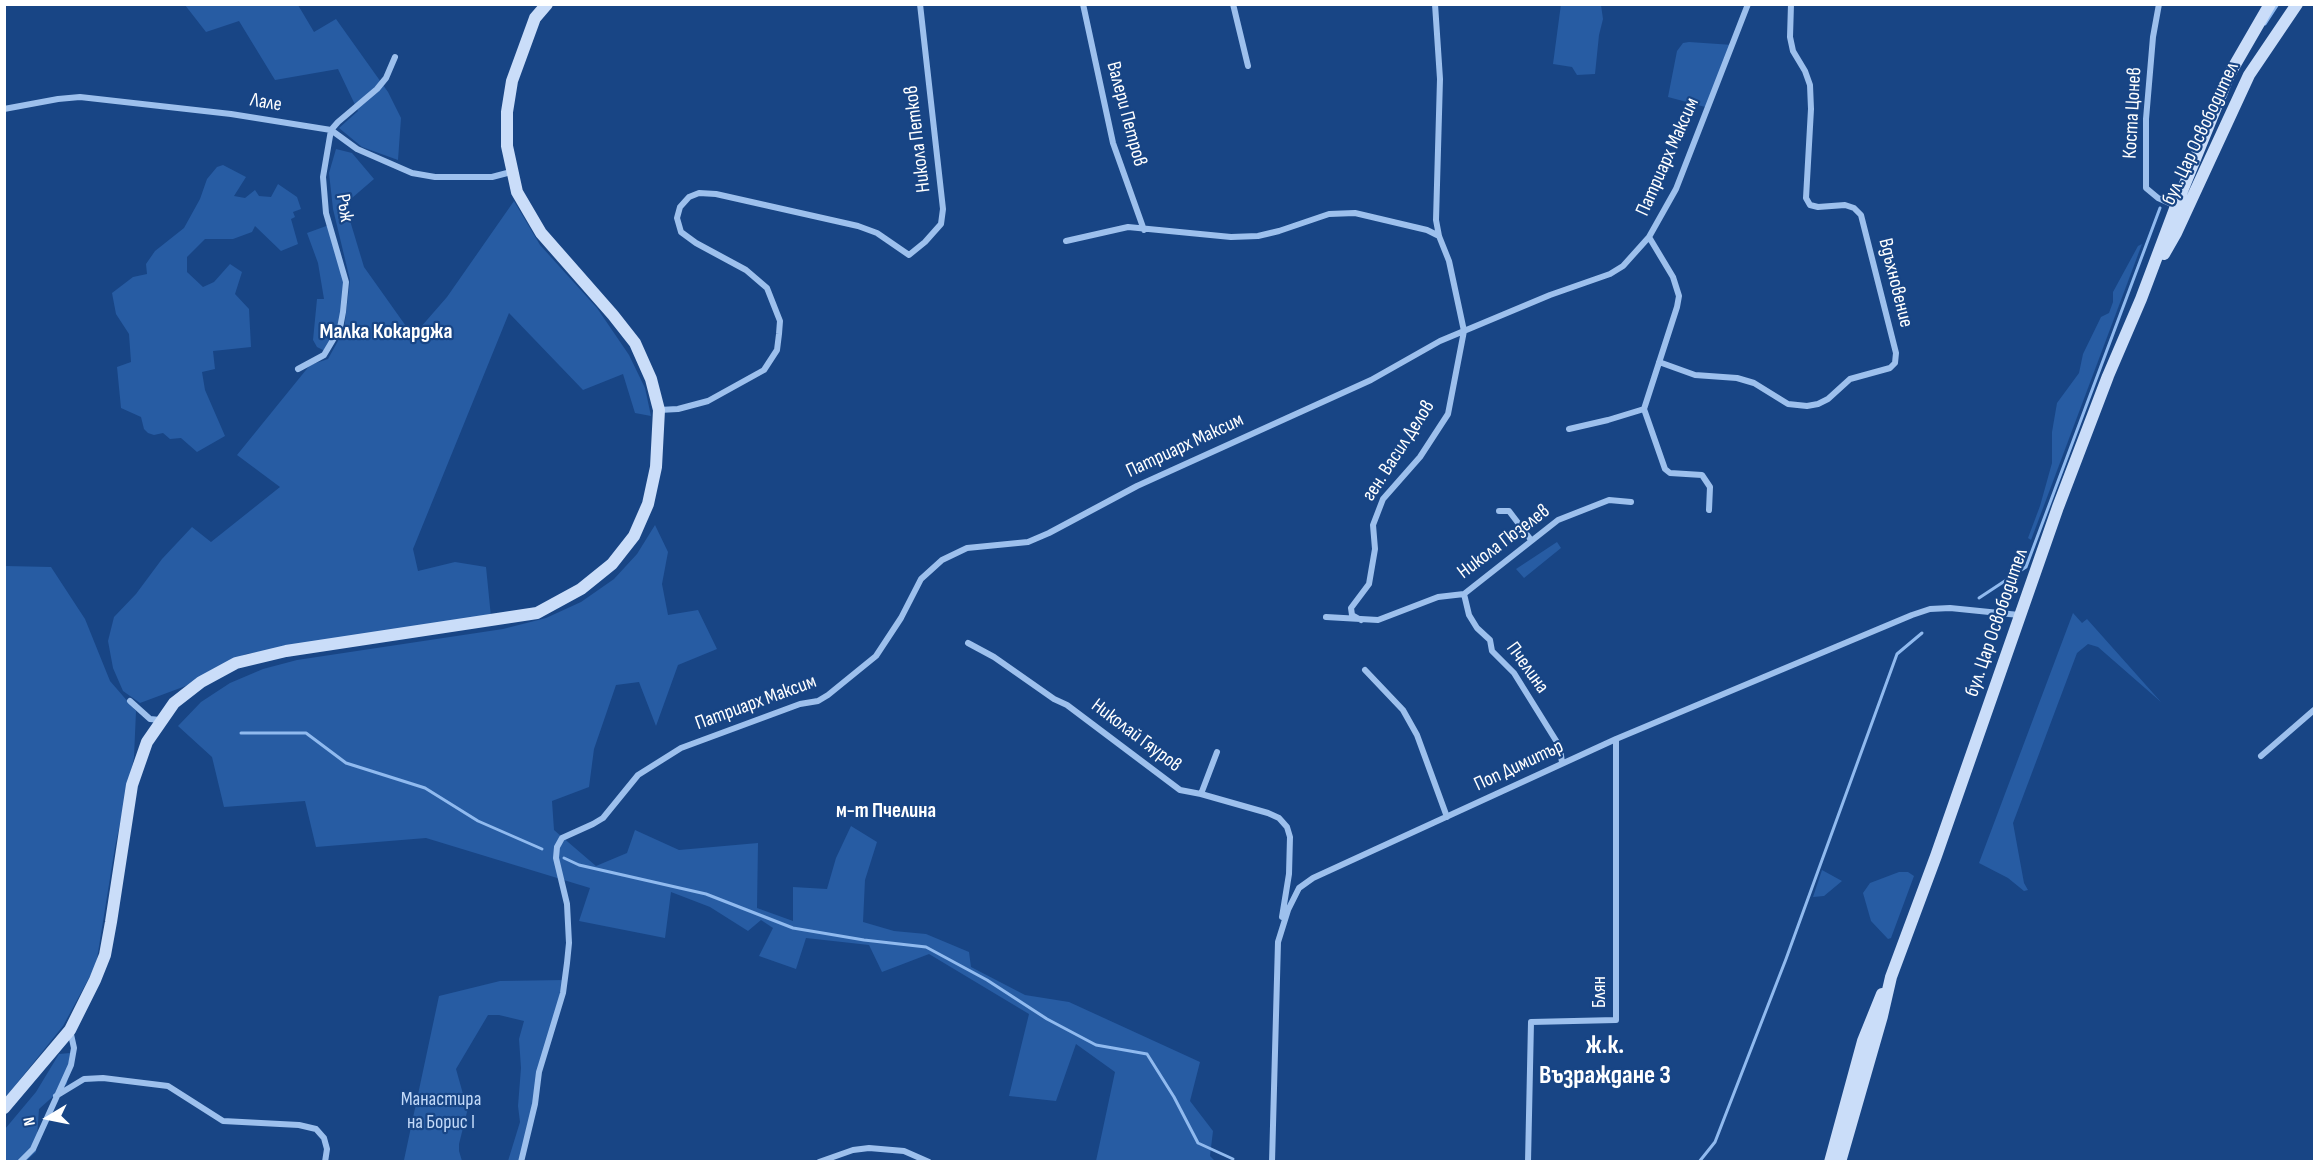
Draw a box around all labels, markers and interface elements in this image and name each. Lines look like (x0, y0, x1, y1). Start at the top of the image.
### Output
street label: Валери Петров (1100, 59, 1152, 169)
street label: бул. Цар Освободител (2157, 59, 2245, 209)
street label: Коста Цонев (2119, 67, 2147, 159)
street label: Никола Петков (900, 84, 936, 194)
street label: Лале (248, 88, 284, 118)
street label: Патриарх Максим (1631, 94, 1705, 220)
street label: Ръж (330, 192, 358, 224)
street label: Вдъхновение (1872, 236, 1918, 330)
district label: Малка Кокарджа (320, 319, 452, 345)
street label: ген. Васил Делов (1358, 396, 1440, 506)
street label: Патриарх Максим (1122, 408, 1248, 484)
street label: Никола Гюзелев (1453, 500, 1555, 584)
street label: бул. Цар Освободител (1960, 546, 2034, 700)
street label: Пчелина (1500, 638, 1554, 698)
street label: Патриарх Максим (692, 670, 820, 736)
street label: Николай Гяуров (1086, 694, 1186, 778)
street label: Поп Димитър (1471, 735, 1567, 797)
district label: м-т Пчелина (836, 799, 936, 825)
street label: Блян (1588, 976, 1612, 1008)
district label: ж.к. Възраждане 3 (1539, 1030, 1671, 1092)
north arrow (18, 1088, 78, 1148)
park label: Манастира на Борис І (401, 1088, 481, 1135)
text: N (20, 1115, 40, 1127)

